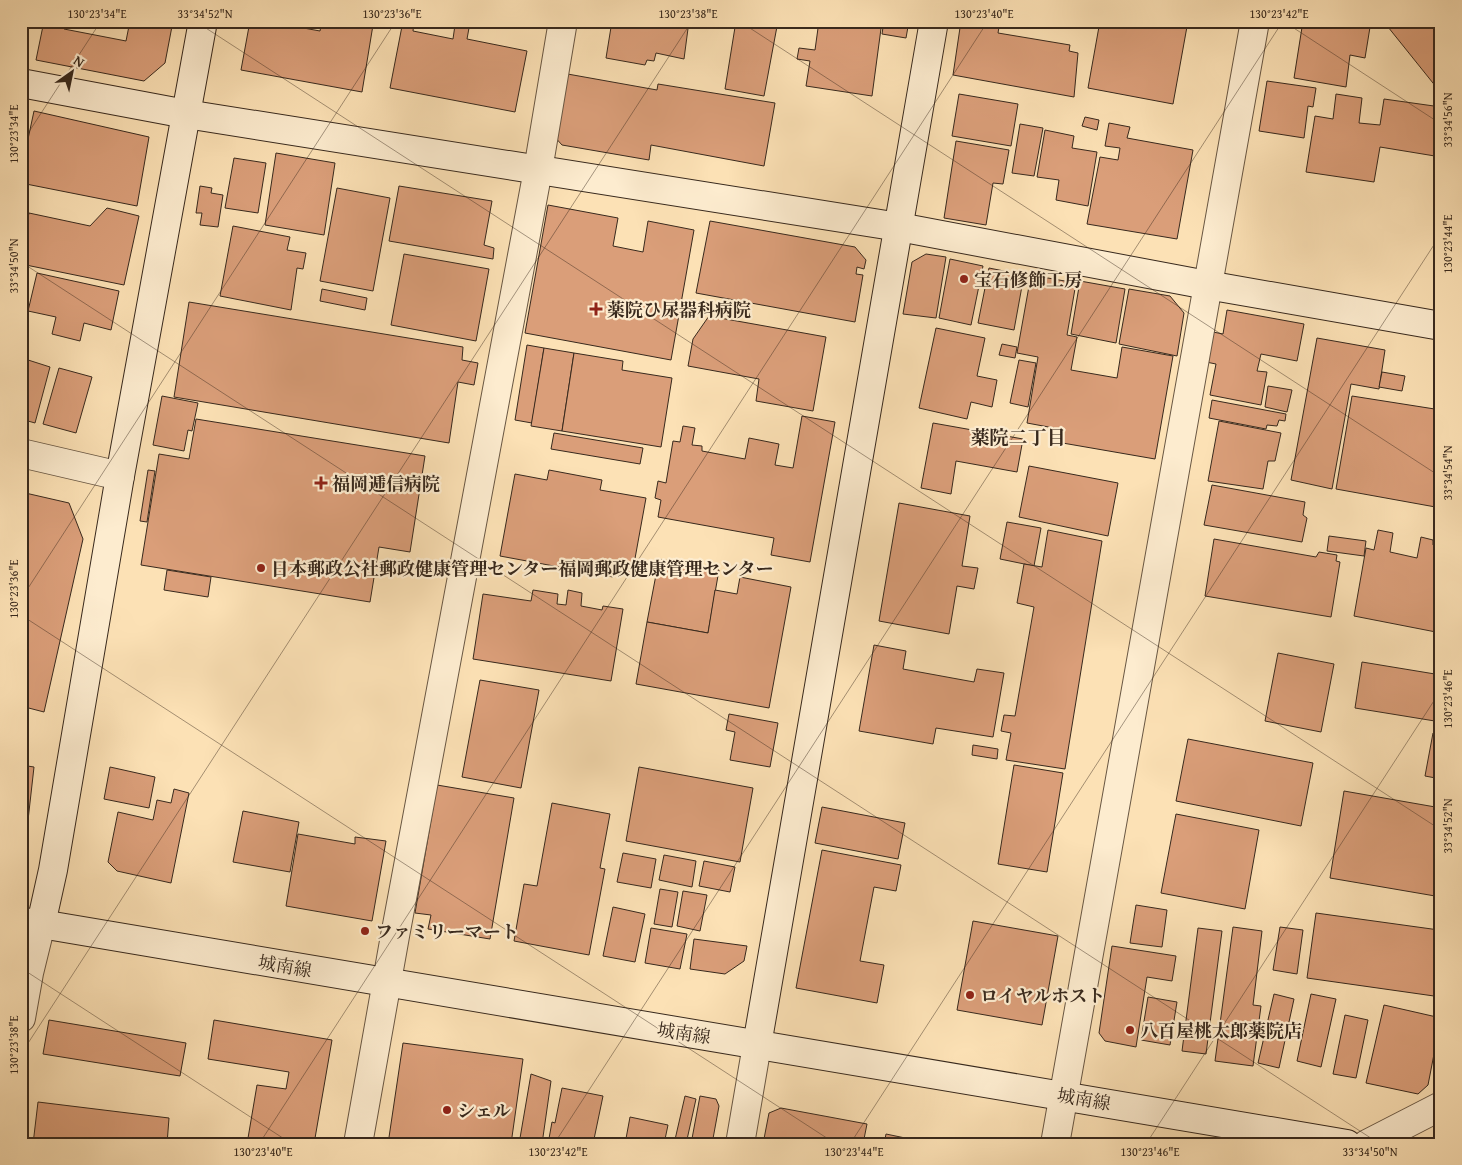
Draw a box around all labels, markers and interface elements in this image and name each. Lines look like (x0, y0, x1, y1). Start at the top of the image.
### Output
text: 130°23'34"E (67, 5, 127, 22)
text: 33°34'52"N (177, 5, 233, 22)
text: 130°23'36"E (362, 5, 422, 22)
text: 130°23'38"E (658, 5, 718, 22)
text: 130°23'40"E (954, 5, 1014, 22)
text: 130°23'42"E (1249, 5, 1309, 22)
north arrow (48, 48, 98, 98)
text: N (70, 50, 89, 72)
text: 33°34'56"N (1439, 92, 1456, 148)
text: 130°23'34"E (5, 104, 22, 164)
text: 130°23'44"E (1439, 214, 1456, 274)
text: 33°34'50"N (5, 238, 22, 294)
place label: 宝石修飾工房 (974, 266, 1082, 293)
marker: 宝石修飾工房 (958, 273, 970, 285)
place label: 薬院ひ尿器科病院 (607, 296, 751, 323)
marker: 薬院ひ尿器科病院 (589, 302, 603, 316)
district label: 薬院二丁目 (970, 423, 1066, 451)
text: 33°34'54"N (1439, 445, 1456, 501)
place label: 福岡逓信病院 (332, 470, 440, 497)
marker: 福岡逓信病院 (314, 476, 328, 490)
place label: 日本郵政公社郵政健康管理センター福岡郵政健康管理センター (271, 555, 774, 582)
text: 130°23'36"E (5, 559, 22, 619)
marker: 日本郵政公社郵政健康管理センター福岡郵政健康管理センター (255, 562, 267, 574)
text: 130°23'46"E (1439, 669, 1456, 729)
text: 33°34'52"N (1439, 798, 1456, 854)
place label: ファミリーマート (375, 918, 519, 945)
marker: ファミリーマート (359, 925, 371, 937)
street label: 城南線 (256, 948, 314, 984)
place label: ロイヤルホスト (980, 982, 1105, 1009)
marker: ロイヤルホスト (964, 989, 976, 1001)
text: 130°23'38"E (5, 1015, 22, 1075)
street label: 城南線 (655, 1015, 713, 1051)
place label: 八百屋桃太郎薬院店 (1140, 1017, 1302, 1044)
marker: 八百屋桃太郎薬院店 (1124, 1024, 1136, 1036)
street label: 城南線 (1055, 1081, 1113, 1117)
place label: シェル (457, 1097, 511, 1124)
marker: シェル (441, 1104, 453, 1116)
text: 130°23'40"E (233, 1143, 293, 1160)
text: 130°23'42"E (528, 1143, 588, 1160)
text: 130°23'44"E (824, 1143, 884, 1160)
text: 130°23'46"E (1120, 1143, 1180, 1160)
text: 33°34'50"N (1342, 1143, 1398, 1160)

